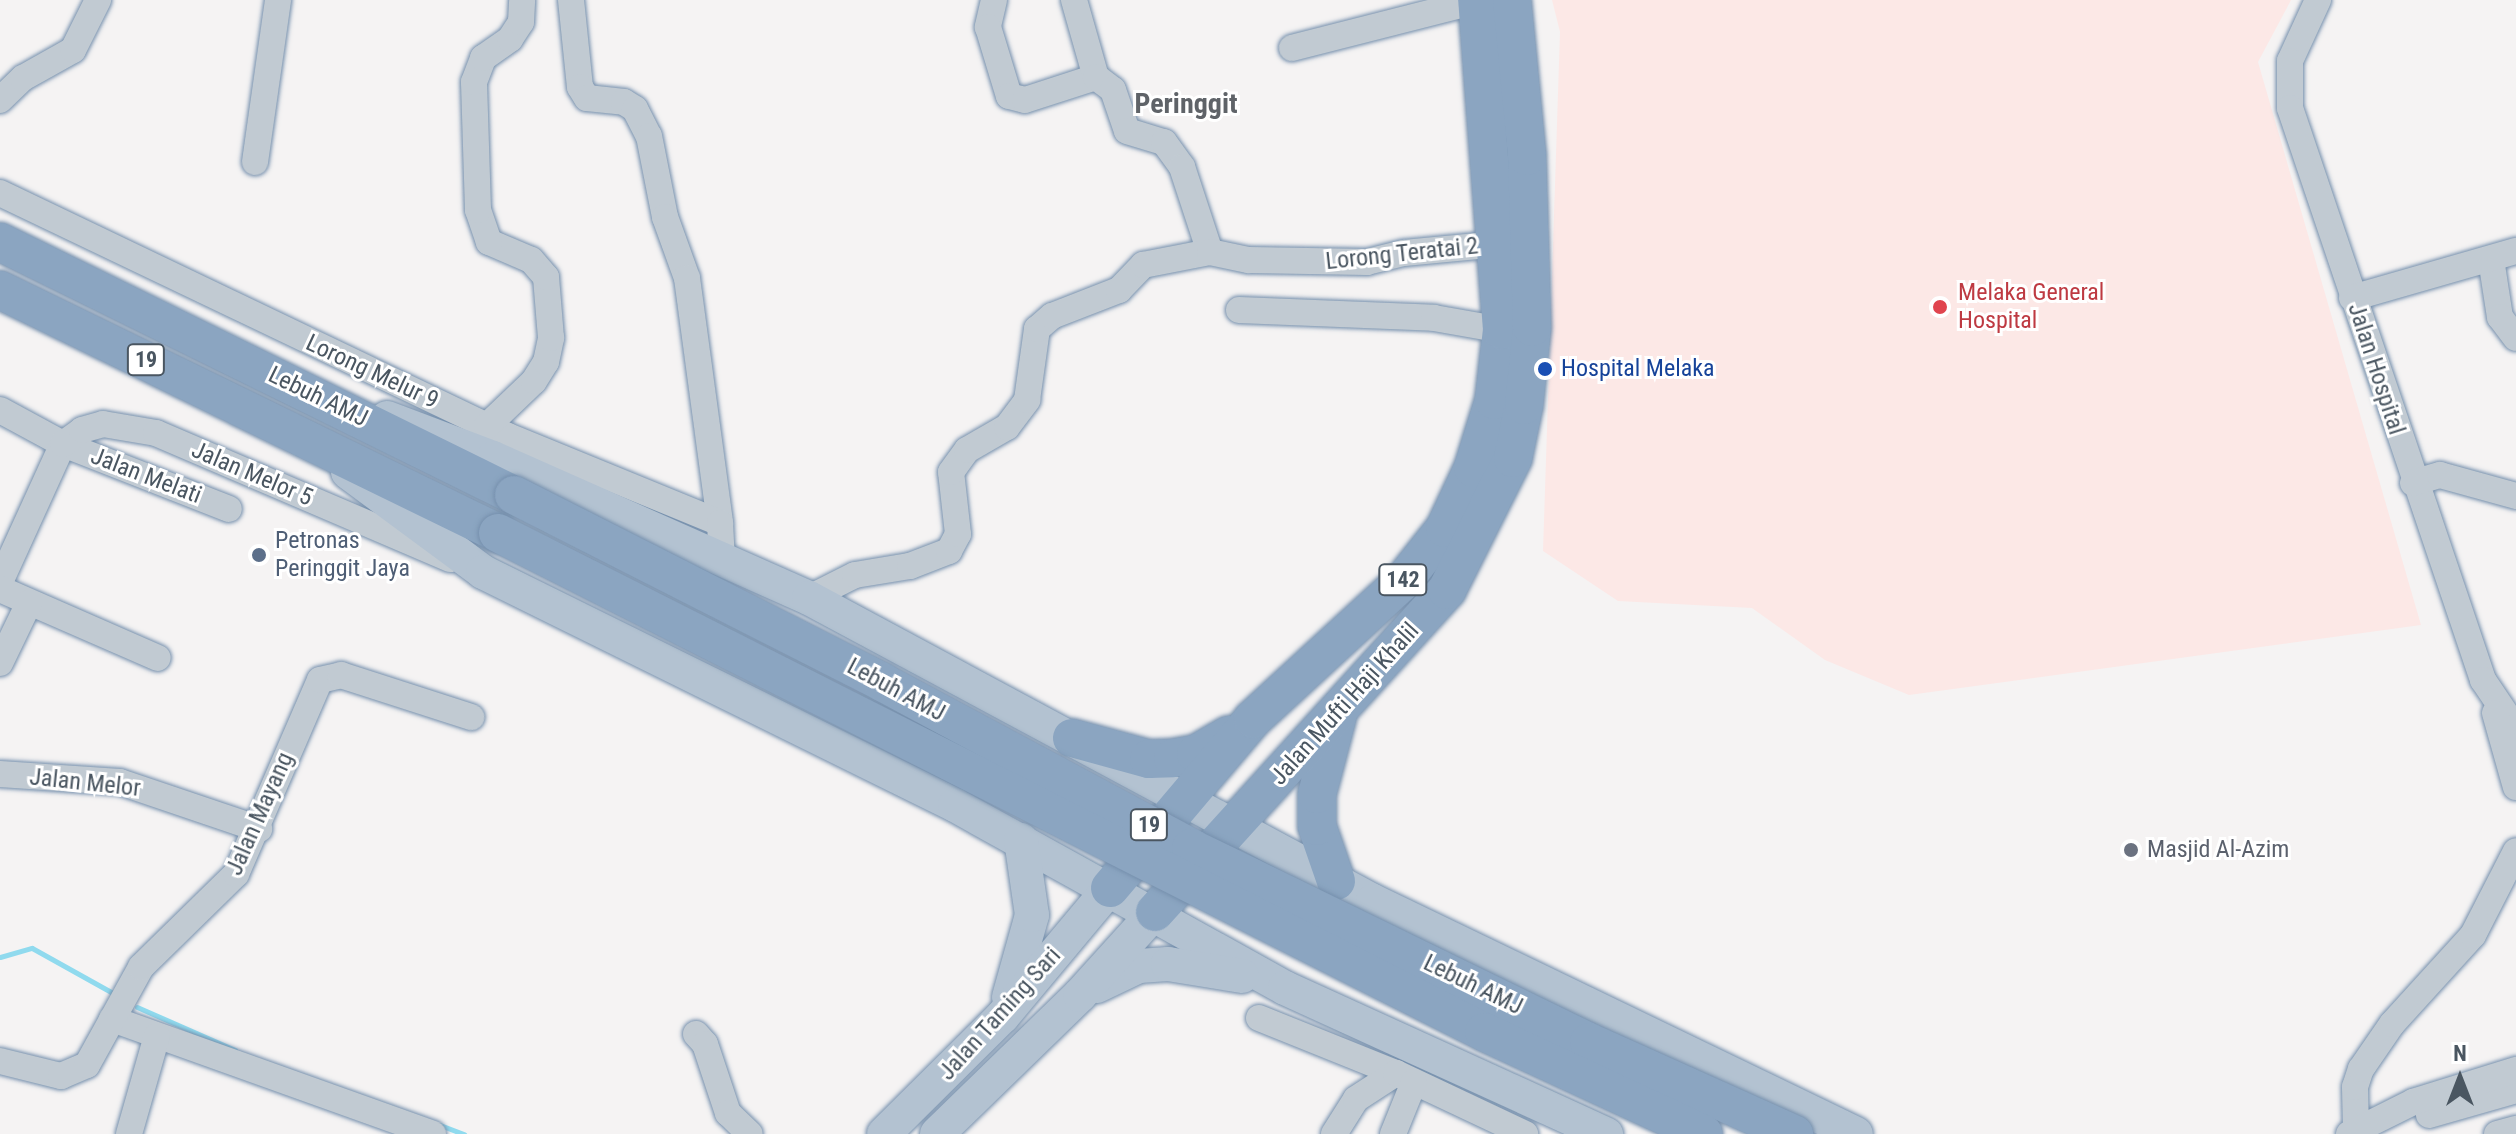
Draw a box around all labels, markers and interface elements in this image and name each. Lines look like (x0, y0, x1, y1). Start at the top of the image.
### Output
district label: Peringgit (1134, 87, 1238, 121)
street label: Lorong Teratai 2 (1324, 232, 1480, 276)
place label: Melaka General Hospital (1958, 279, 2104, 335)
marker: Melaka General Hospital (1929, 296, 1951, 318)
street label: Jalan Hospital (2341, 300, 2411, 438)
street label: Lorong Melur 9 (301, 329, 443, 415)
road number: 19 (126, 342, 166, 378)
place label: Hospital Melaka (1561, 355, 1715, 383)
marker: Hospital Melaka (1536, 360, 1554, 378)
street label: Lebuh AMJ (264, 361, 372, 433)
street label: Jalan Melor 5 (187, 436, 317, 512)
street label: Jalan Melati (87, 442, 205, 510)
place label: Petronas Peringgit Jaya (275, 527, 410, 583)
marker: Petronas Peringgit Jaya (250, 546, 268, 564)
road number: 142 (1377, 562, 1429, 598)
street label: Jalan Mufti Haji Khalil (1265, 617, 1425, 791)
street label: Lebuh AMJ (842, 652, 950, 728)
street label: Jalan Mayang (220, 748, 300, 880)
street label: Jalan Melor (28, 763, 142, 803)
road number: 19 (1129, 807, 1169, 843)
place label: Masjid Al-Azim (2147, 836, 2289, 864)
marker: Masjid Al-Azim (2122, 841, 2140, 859)
street label: Jalan Taming Sari (933, 941, 1067, 1087)
street label: Lebuh AMJ (1419, 949, 1527, 1021)
north arrow (2420, 1038, 2500, 1118)
text: N (2453, 1041, 2467, 1066)

